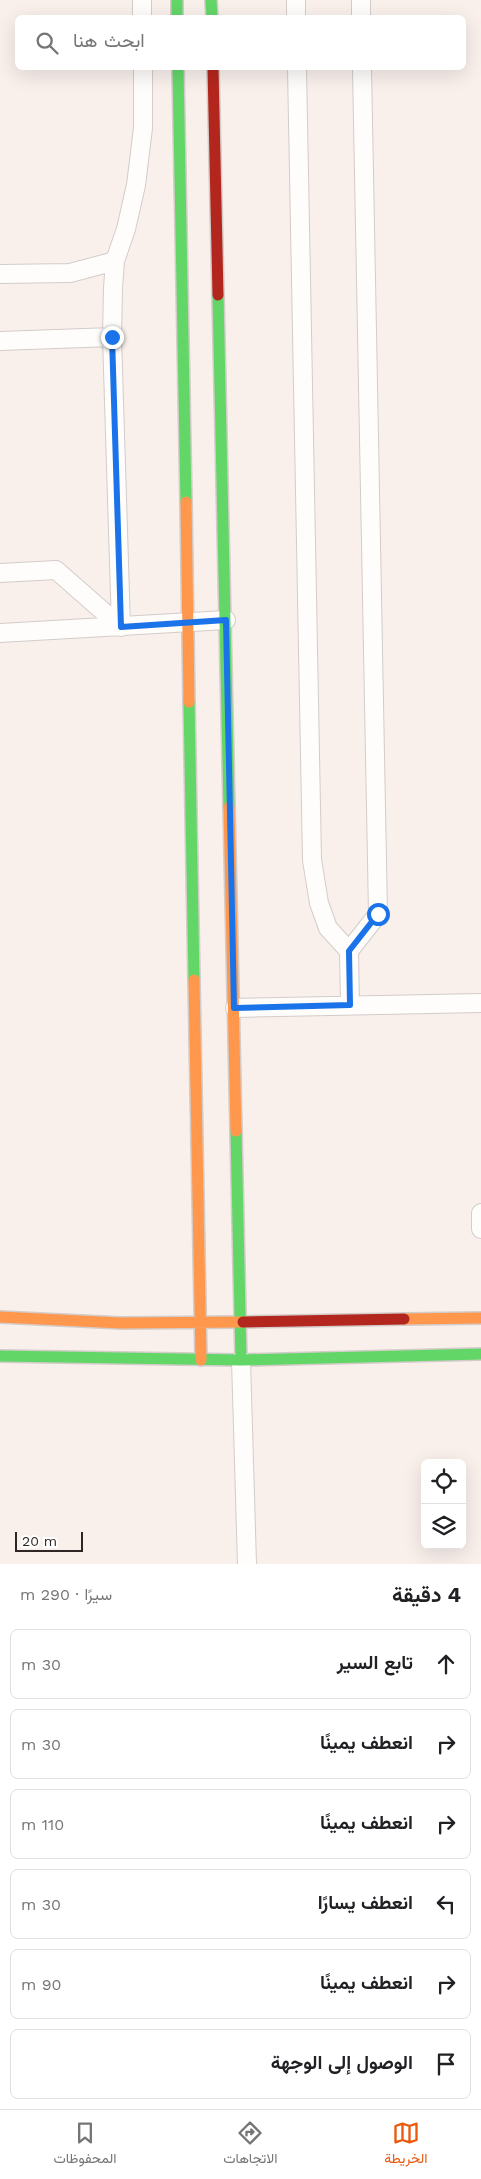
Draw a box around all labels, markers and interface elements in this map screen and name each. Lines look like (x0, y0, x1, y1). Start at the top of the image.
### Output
search box (15, 15, 466, 70)
icon: search (33, 29, 61, 57)
text: ابحث هنا (73, 29, 145, 52)
route end (101, 326, 124, 349)
route start (367, 903, 390, 926)
map controls (421, 1459, 466, 1549)
button: locate (421, 1459, 466, 1504)
button: layers (421, 1504, 466, 1549)
scale bar (15, 1529, 82, 1552)
text: 20 m (22, 1533, 57, 1549)
text: 4 دقيقة (392, 1582, 461, 1607)
text: سيرًا · 290 m (20, 1585, 112, 1604)
icon: ahead (432, 1650, 460, 1678)
text: تابع السير (337, 1651, 413, 1674)
text: 30 m (21, 1655, 61, 1674)
icon: right (432, 1730, 460, 1758)
text: انعطف يمينًا (320, 1731, 413, 1754)
text: 30 m (21, 1735, 61, 1754)
icon: right (432, 1810, 460, 1838)
text: انعطف يمينًا (320, 1811, 413, 1834)
text: 110 m (21, 1815, 64, 1834)
icon: left (432, 1890, 460, 1918)
text: انعطف يسارًا (318, 1891, 413, 1914)
text: 30 m (21, 1895, 61, 1914)
icon: right (432, 1970, 460, 1998)
text: انعطف يمينًا (320, 1971, 413, 1994)
text: 90 m (21, 1975, 62, 1994)
icon: arrive (432, 2050, 460, 2078)
text: الوصول إلى الوجهة (271, 2051, 413, 2074)
tab: المحفوظات (53, 2119, 116, 2171)
tab: الاتجاهات (223, 2119, 278, 2171)
tab: الخريطة (384, 2119, 428, 2171)

